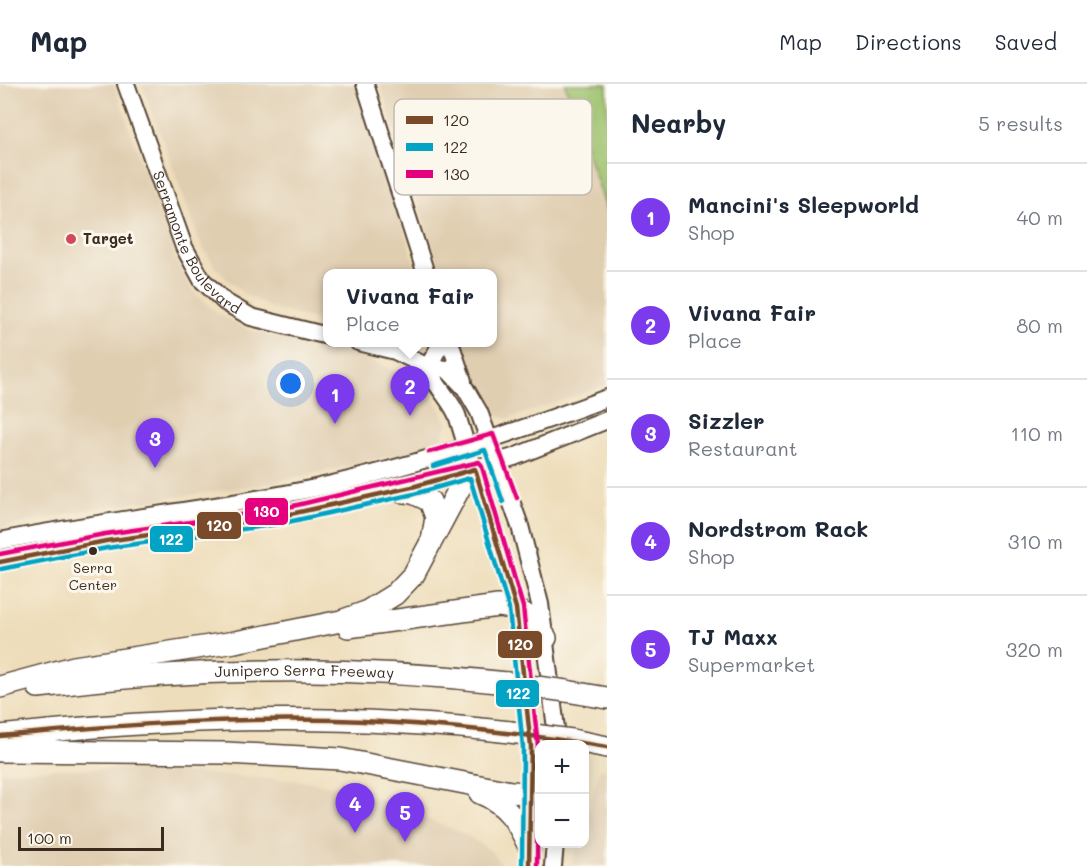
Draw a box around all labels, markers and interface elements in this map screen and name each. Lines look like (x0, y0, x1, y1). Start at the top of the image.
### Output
text: Map (30, 23, 87, 59)
text: Map (779, 28, 822, 55)
text: Directions (855, 28, 962, 55)
text: Saved (995, 28, 1057, 55)
legend (394, 99, 592, 195)
text: Nearby (631, 106, 726, 140)
text: 120 (443, 109, 469, 130)
text: 5 results (978, 110, 1063, 136)
text: 122 (443, 136, 468, 157)
text: 130 (443, 163, 470, 184)
street label: Serramonte Boulevard (149, 168, 245, 318)
text: Mancini's Sleepworld (688, 190, 919, 219)
text: 1 (646, 204, 655, 230)
text: 40 m (1017, 204, 1063, 230)
text: Shop (688, 219, 735, 245)
place label: Target (83, 228, 134, 248)
marker: Target (64, 232, 78, 246)
popup (323, 269, 497, 347)
text: Vivana Fair (346, 281, 474, 310)
text: Vivana Fair (688, 298, 816, 327)
text: Place (346, 310, 400, 336)
text: 2 (645, 312, 656, 338)
text: 80 m (1016, 312, 1063, 338)
text: Place (688, 327, 742, 353)
pin: 2 (390, 366, 430, 416)
your location (276, 369, 305, 398)
pin: 1 (316, 374, 354, 424)
text: Sizzler (688, 406, 765, 435)
pin: 3 (136, 418, 174, 468)
text: 3 (645, 420, 657, 446)
text: 110 m (1010, 420, 1063, 446)
text: Restaurant (688, 435, 798, 461)
line badge: 130 (244, 497, 289, 526)
text: 130 (253, 500, 279, 521)
line badge: 120 (196, 511, 242, 540)
text: 120 (206, 514, 232, 535)
text: Nordstrom Rack (688, 514, 868, 543)
line badge: 122 (149, 525, 194, 553)
text: 122 (159, 528, 184, 549)
text: 4 (644, 528, 657, 554)
text: 310 m (1008, 528, 1063, 554)
text: Shop (688, 543, 735, 569)
marker: Serra Center (87, 545, 99, 557)
place label: Serra Center (69, 558, 117, 594)
text: TJ Maxx (688, 622, 778, 651)
line badge: 120 (497, 630, 543, 659)
text: 120 (507, 633, 533, 654)
text: 5 (645, 636, 656, 662)
text: 320 m (1005, 636, 1063, 662)
text: Supermarket (688, 651, 815, 677)
street label: Junipero Serra Freeway (214, 660, 395, 682)
line badge: 122 (495, 679, 540, 708)
text: 122 (506, 682, 531, 703)
map controls (535, 740, 589, 848)
button: + (535, 740, 589, 794)
pin: 4 (336, 784, 374, 833)
pin: 5 (386, 792, 424, 842)
button: − (535, 794, 589, 848)
scale bar (18, 824, 164, 852)
text: 100 m (27, 827, 72, 848)

